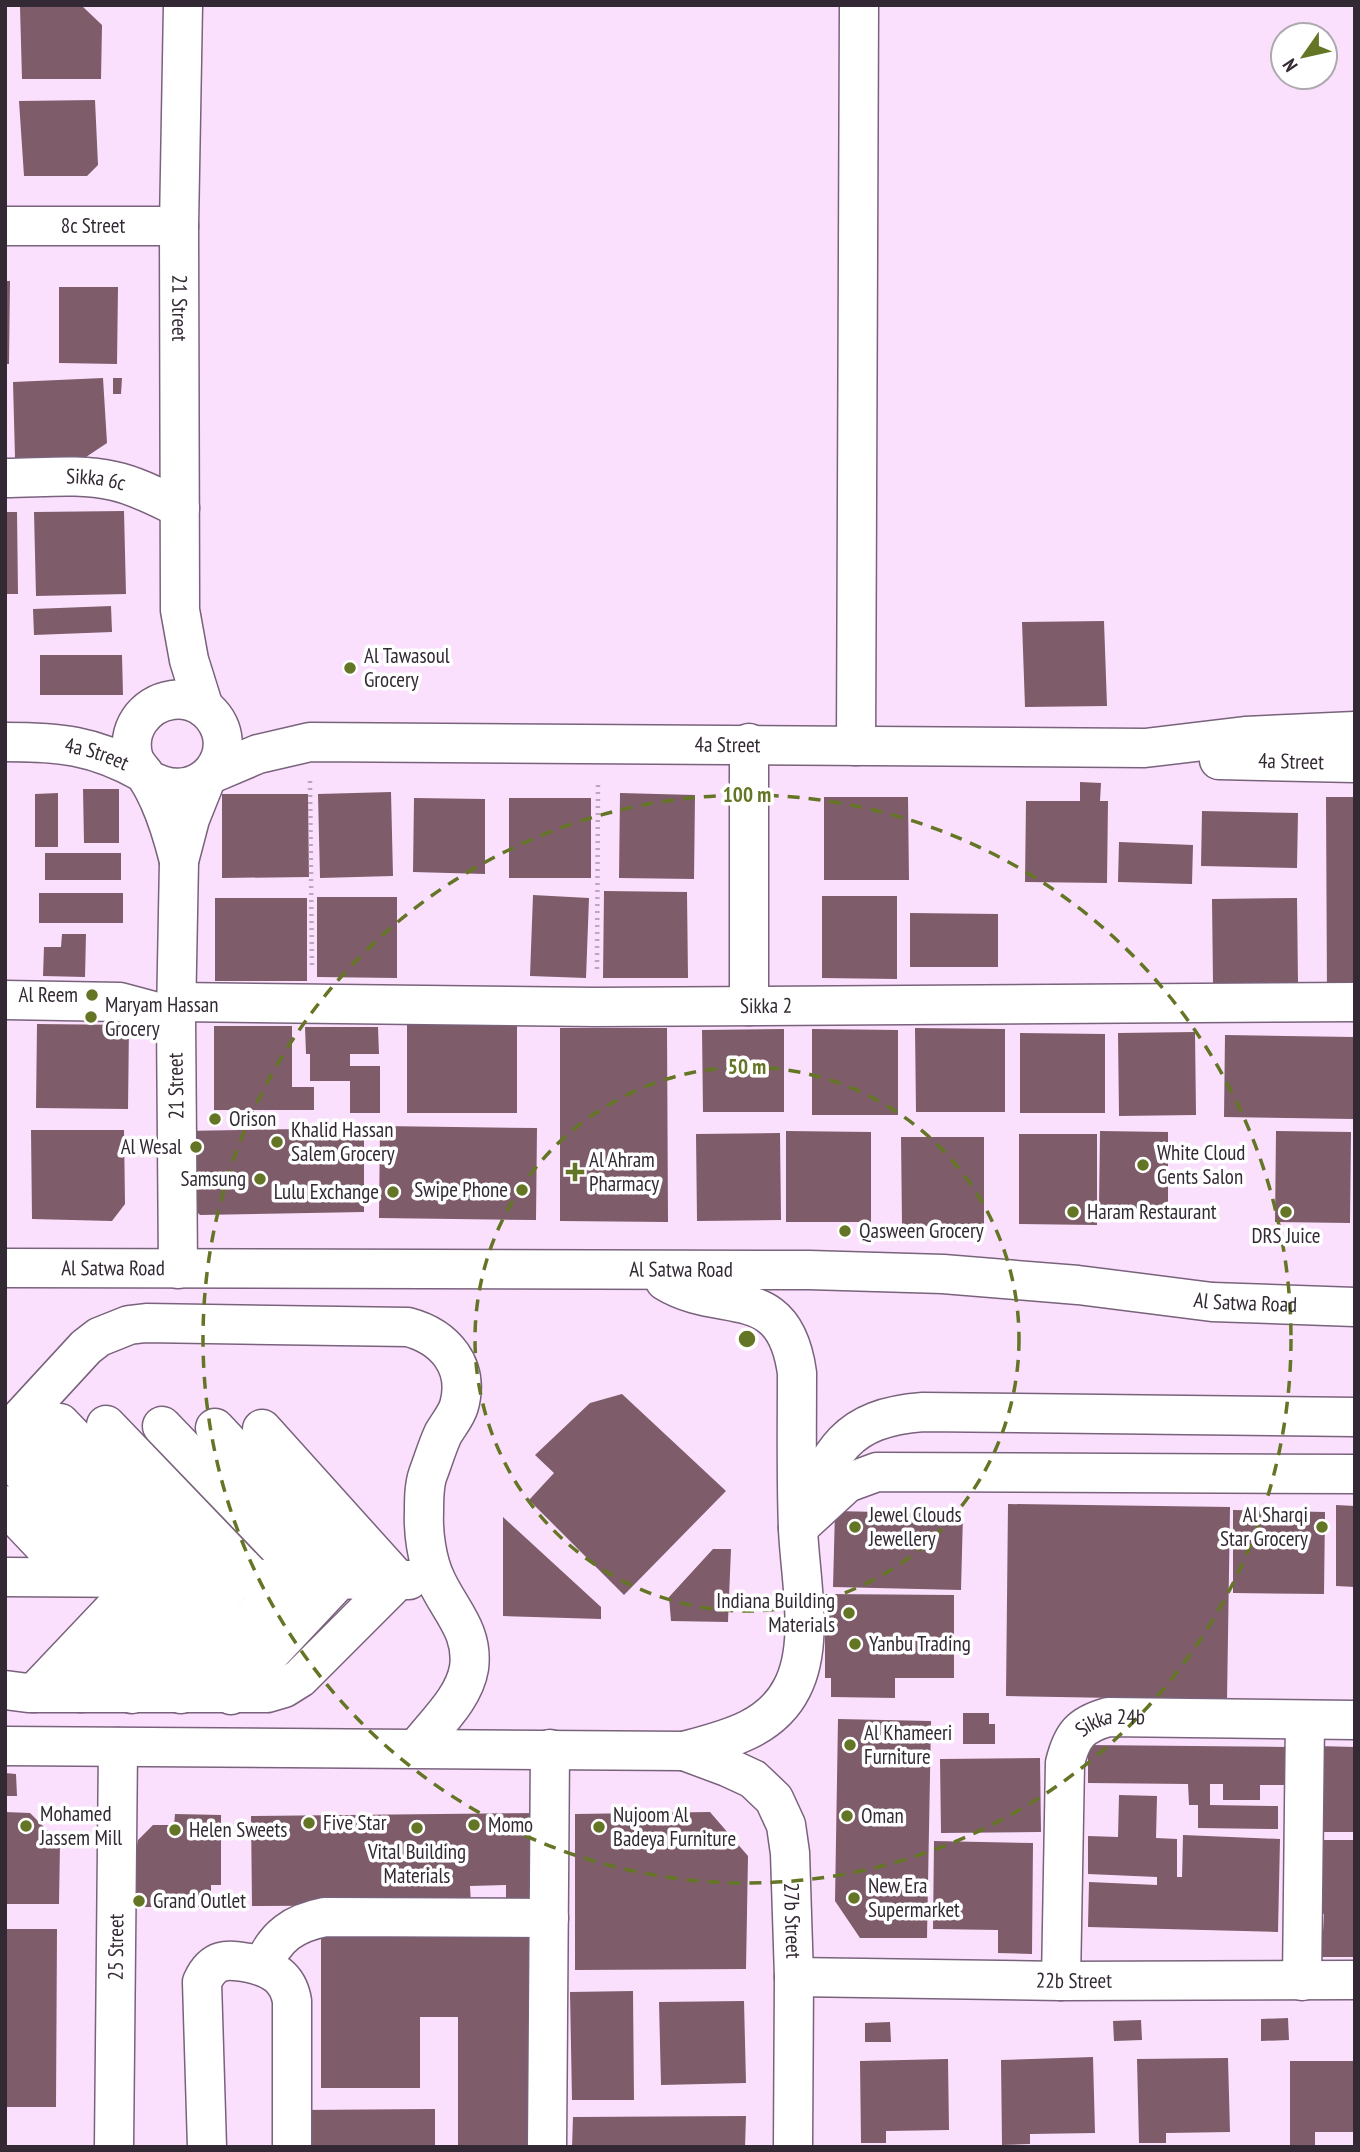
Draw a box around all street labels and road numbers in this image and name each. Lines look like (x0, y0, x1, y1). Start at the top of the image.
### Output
street label: 8c Street (61, 212, 125, 239)
street label: 21 Street (166, 274, 193, 342)
street label: Sikka 6c (66, 462, 129, 497)
street label: 4a Street (63, 731, 134, 776)
street label: 4a Street (695, 731, 761, 758)
street label: 4a Street (1258, 747, 1324, 775)
street label: Sikka 2 (740, 992, 792, 1019)
street label: 21 Street (161, 1052, 190, 1120)
street label: Al Satwa Road (61, 1254, 165, 1281)
street label: Al Satwa Road (629, 1256, 733, 1283)
street label: Al Satwa Road (1192, 1286, 1298, 1318)
street label: Sikka 24b (1069, 1703, 1145, 1742)
street label: 27b Street (778, 1882, 807, 1959)
street label: 25 Street (102, 1913, 129, 1981)
street label: 22b Street (1036, 1967, 1112, 1994)

